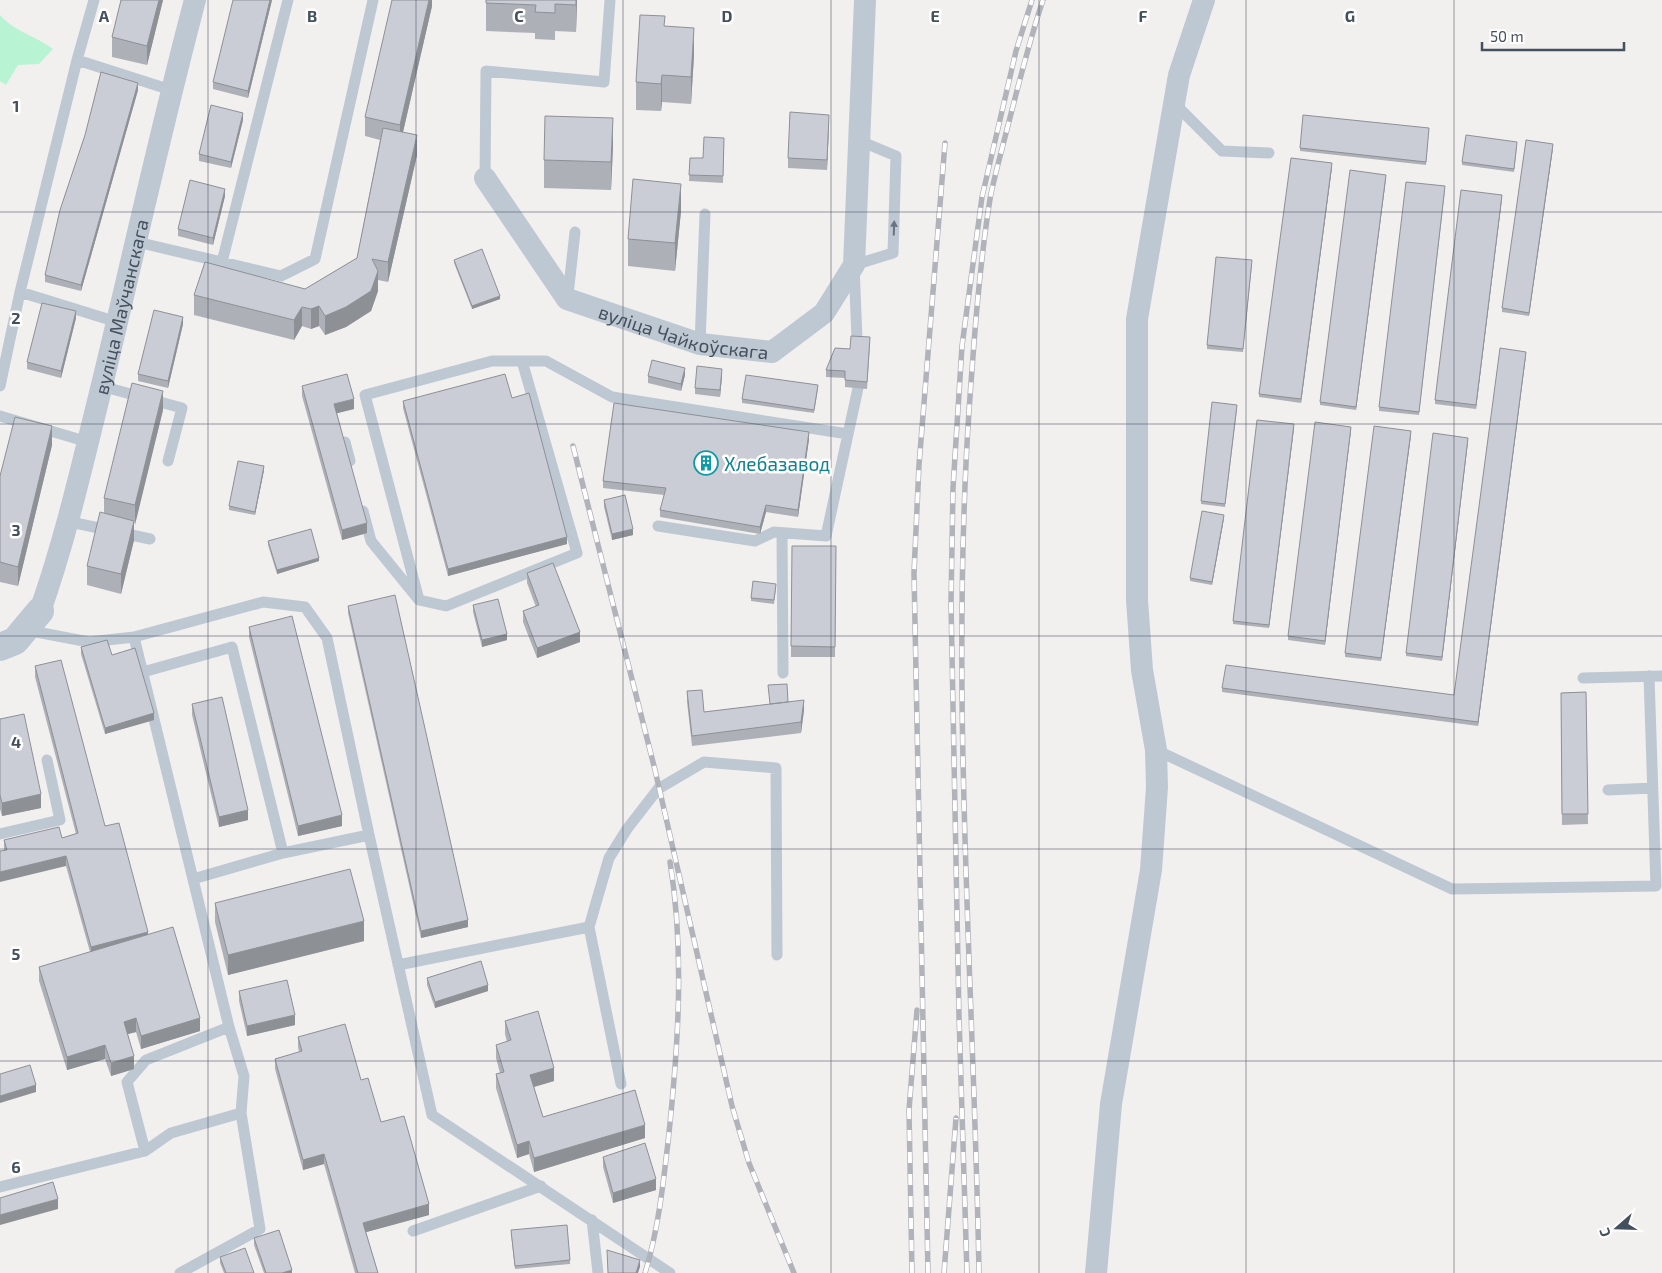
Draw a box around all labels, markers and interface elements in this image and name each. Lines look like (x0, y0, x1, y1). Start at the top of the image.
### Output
text: A (99, 6, 110, 25)
text: B (307, 6, 317, 25)
text: C (514, 6, 524, 25)
text: D (722, 6, 733, 25)
text: E (930, 6, 940, 25)
text: F (1139, 6, 1148, 25)
text: G (1345, 6, 1355, 25)
scale bar (1482, 20, 1624, 52)
text: 50 m (1490, 27, 1524, 45)
text: 1 (13, 96, 19, 115)
street label: вуліца Маўчанскага (89, 217, 152, 397)
one-way arrow (890, 220, 898, 236)
street label: вуліца Чайкоўскага (596, 299, 770, 363)
text: 2 (11, 308, 21, 327)
building icon: Хлебазавод (693, 450, 719, 476)
place label: Хлебазавод (724, 452, 830, 475)
text: 3 (11, 520, 21, 539)
text: 4 (11, 732, 21, 751)
text: 5 (12, 944, 21, 963)
text: 6 (11, 1157, 21, 1176)
north arrow (1592, 1203, 1642, 1253)
text: С (1595, 1226, 1614, 1239)

